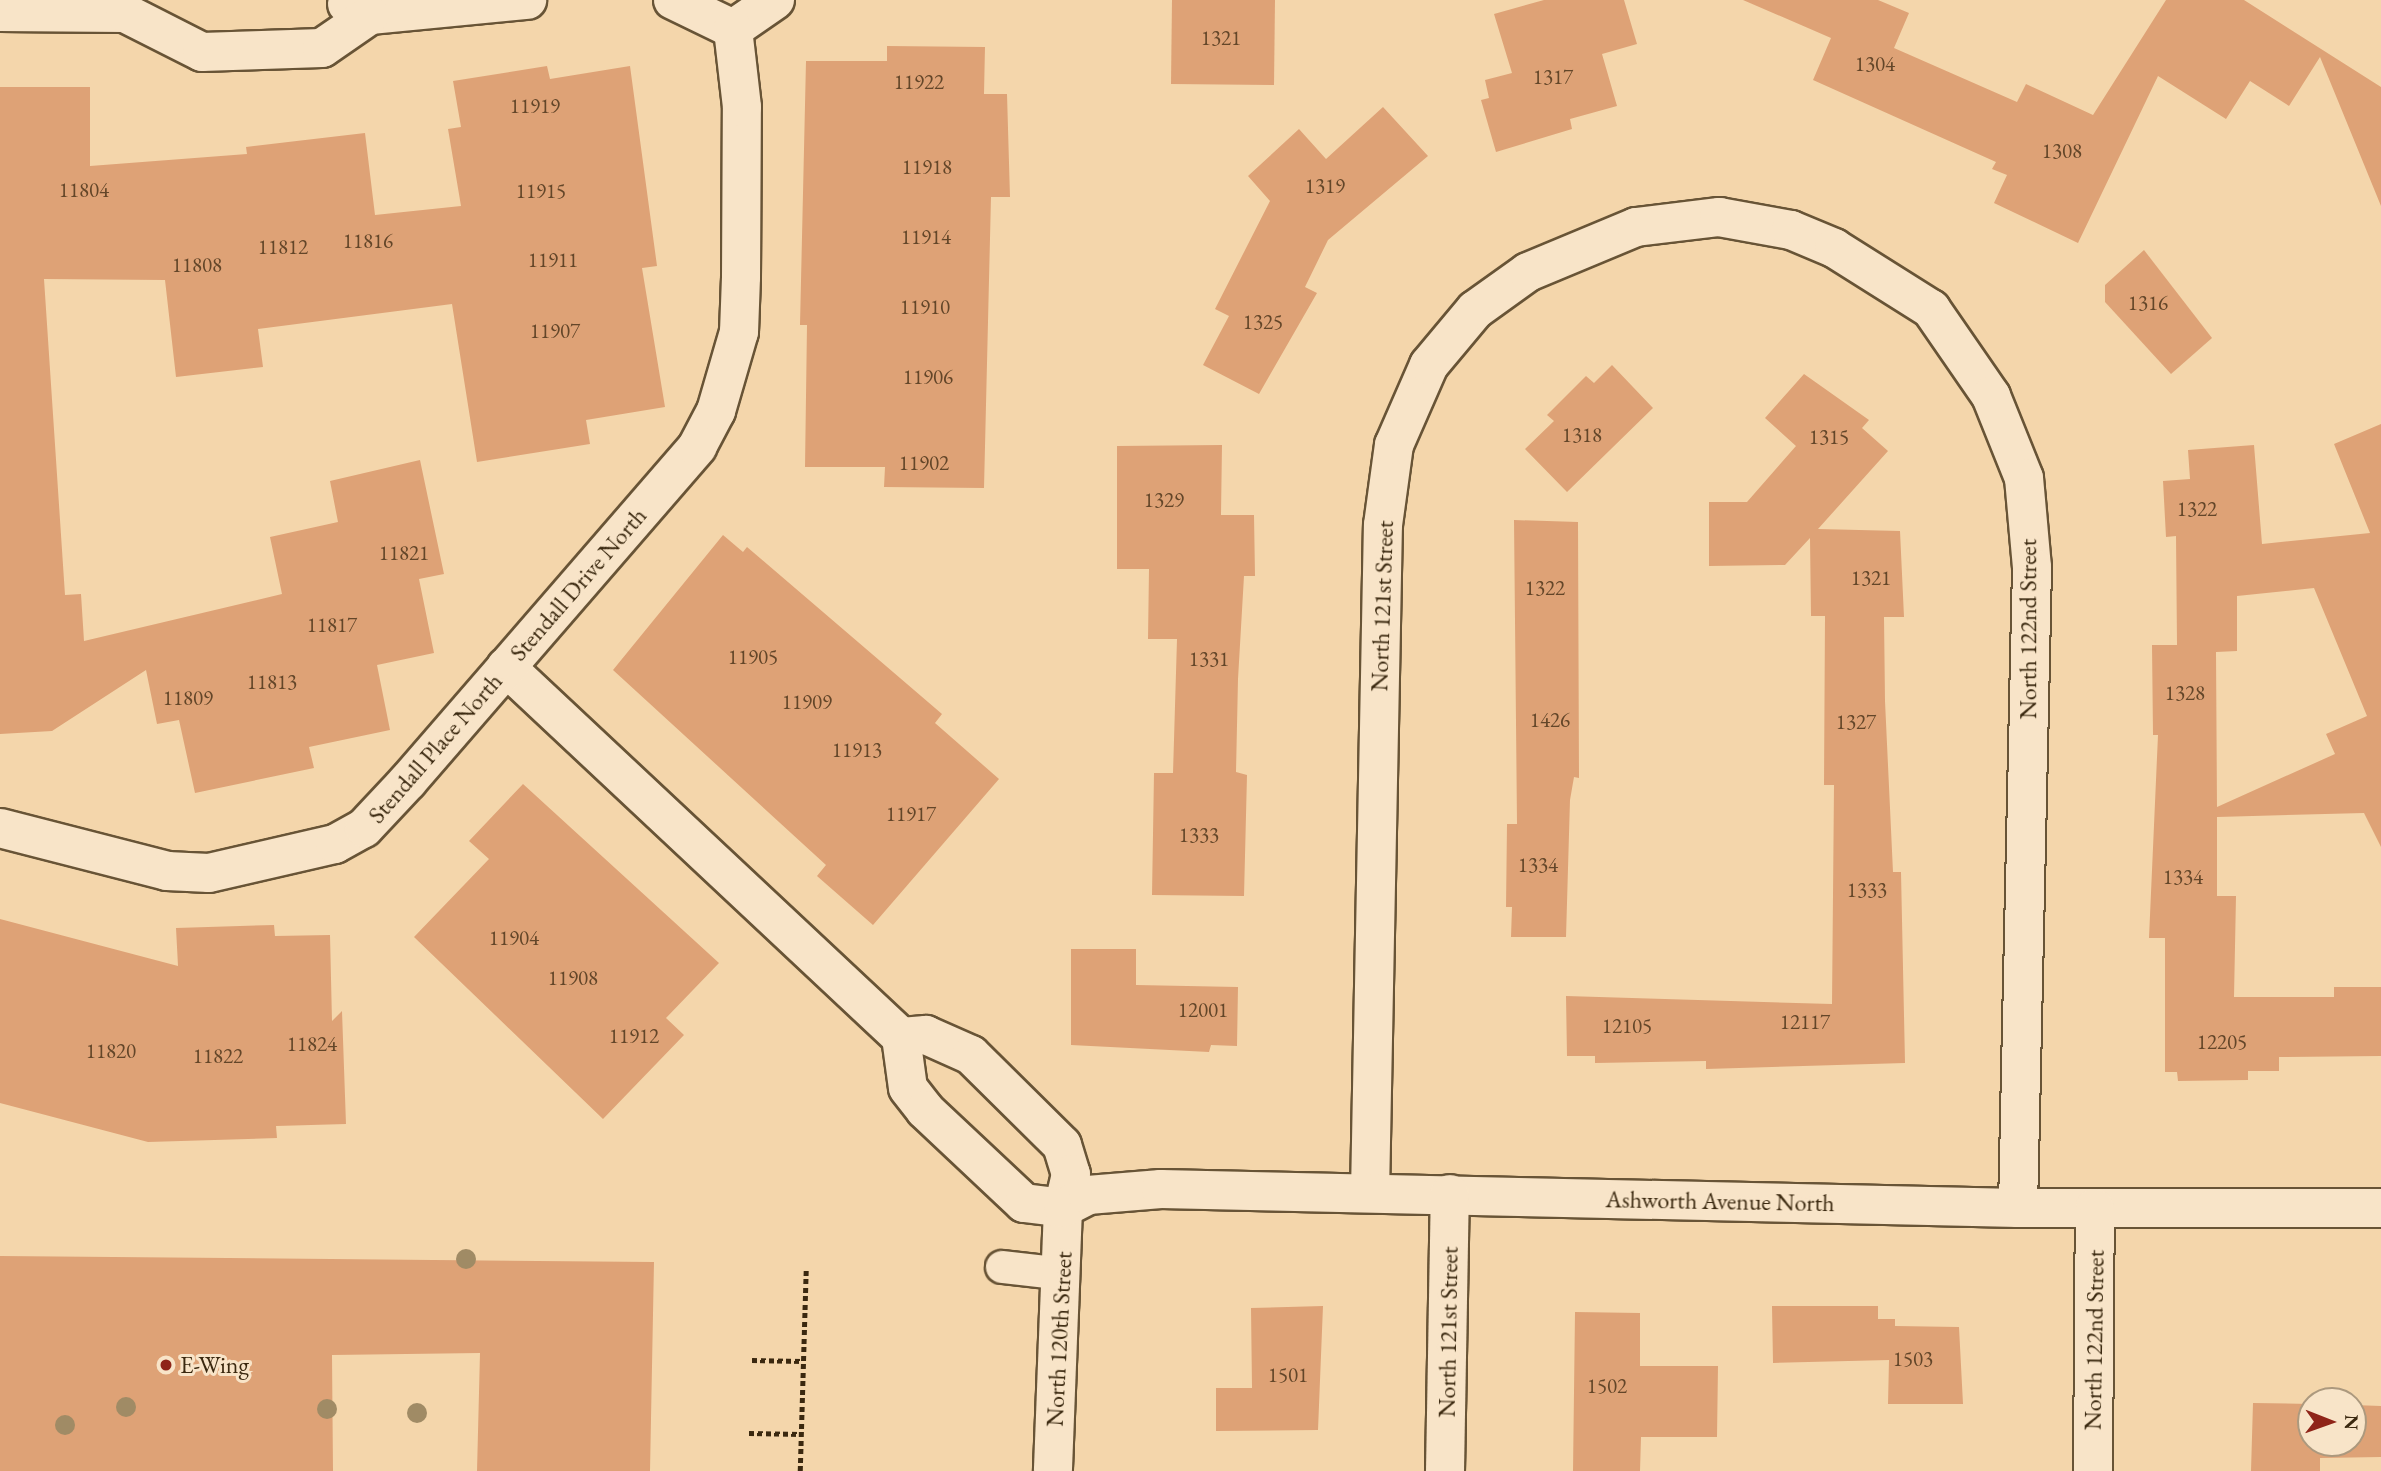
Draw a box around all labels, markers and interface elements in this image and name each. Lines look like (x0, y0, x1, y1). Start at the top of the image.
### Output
house number: 1321 (1201, 25, 1241, 51)
house number: 1304 (1855, 51, 1895, 77)
house number: 1317 (1533, 64, 1573, 90)
house number: 11922 (894, 69, 944, 95)
house number: 11919 (510, 93, 560, 119)
house number: 1308 (2042, 138, 2082, 164)
house number: 11918 (902, 154, 952, 180)
house number: 1319 (1305, 173, 1345, 199)
house number: 11804 (59, 177, 109, 203)
house number: 11915 (516, 178, 566, 204)
house number: 11914 (901, 224, 951, 250)
house number: 11816 (343, 228, 393, 254)
house number: 11812 (258, 234, 308, 260)
house number: 11911 (528, 247, 578, 273)
house number: 11808 (172, 252, 222, 278)
house number: 1316 (2128, 290, 2168, 316)
house number: 11910 (900, 294, 950, 320)
house number: 1325 (1243, 309, 1283, 335)
house number: 11907 (530, 318, 580, 344)
house number: 11906 (903, 364, 953, 390)
house number: 1318 (1562, 422, 1602, 448)
house number: 1315 (1809, 424, 1849, 450)
house number: 11902 (899, 450, 949, 476)
house number: 1329 (1144, 487, 1184, 513)
house number: 1322 (2177, 496, 2217, 522)
street label: Stendall Drive North (504, 501, 652, 667)
street label: North 121st Street (1365, 520, 1399, 692)
street label: North 122nd Street (2014, 539, 2042, 719)
house number: 11821 (379, 540, 429, 566)
house number: 1321 (1851, 565, 1891, 591)
house number: 1322 (1525, 575, 1565, 601)
house number: 11817 (307, 612, 357, 638)
house number: 11905 (728, 644, 778, 670)
house number: 1331 (1189, 646, 1229, 672)
street label: Stendall Place North (362, 667, 508, 829)
house number: 11813 (247, 669, 297, 695)
house number: 1328 (2165, 680, 2205, 706)
house number: 11809 (163, 685, 213, 711)
house number: 11909 (782, 689, 832, 715)
house number: 1426 (1530, 707, 1570, 733)
house number: 1327 (1836, 709, 1876, 735)
house number: 11913 (832, 737, 882, 763)
house number: 11917 (886, 801, 936, 827)
house number: 1333 (1179, 822, 1219, 848)
house number: 1334 (1518, 852, 1558, 878)
house number: 1334 (2163, 864, 2203, 890)
house number: 1333 (1847, 877, 1887, 903)
house number: 11904 (489, 925, 539, 951)
house number: 11908 (548, 965, 598, 991)
house number: 12001 (1178, 997, 1228, 1023)
house number: 12117 (1780, 1009, 1830, 1035)
house number: 12105 (1602, 1013, 1652, 1039)
house number: 11912 (609, 1023, 659, 1049)
house number: 12205 (2197, 1029, 2247, 1055)
house number: 11824 (287, 1031, 337, 1057)
house number: 11820 (86, 1038, 136, 1064)
house number: 11822 (193, 1043, 243, 1069)
street label: Ashworth Avenue North (1605, 1185, 1835, 1217)
street label: North 121st Street (1432, 1246, 1464, 1418)
street label: North 122nd Street (2078, 1250, 2110, 1430)
street label: North 120th Street (1040, 1251, 1078, 1427)
house number: 1503 (1893, 1346, 1933, 1372)
place label: E-Wing (180, 1351, 249, 1379)
marker: E-Wing (158, 1357, 174, 1373)
house number: 1501 (1268, 1362, 1308, 1388)
house number: 1502 (1587, 1373, 1627, 1399)
north arrow (2297, 1387, 2367, 1457)
text: N (2339, 1414, 2364, 1430)

